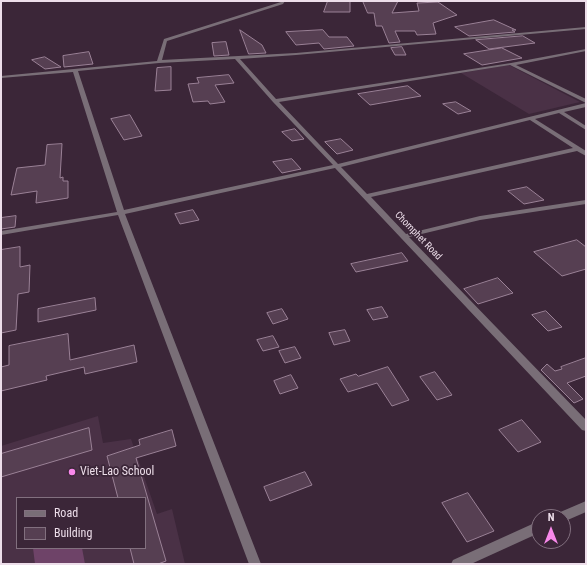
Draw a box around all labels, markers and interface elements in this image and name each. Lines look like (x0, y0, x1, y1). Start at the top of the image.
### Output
street label: Chomphet Road (392, 209, 444, 263)
place label: Viet-Lao School (80, 465, 154, 479)
marker: Viet-Lao School (67, 467, 77, 477)
legend (16, 497, 146, 549)
text: Road (54, 506, 78, 520)
north arrow (531, 509, 571, 549)
text: N (548, 511, 554, 524)
text: Building (54, 526, 92, 540)

